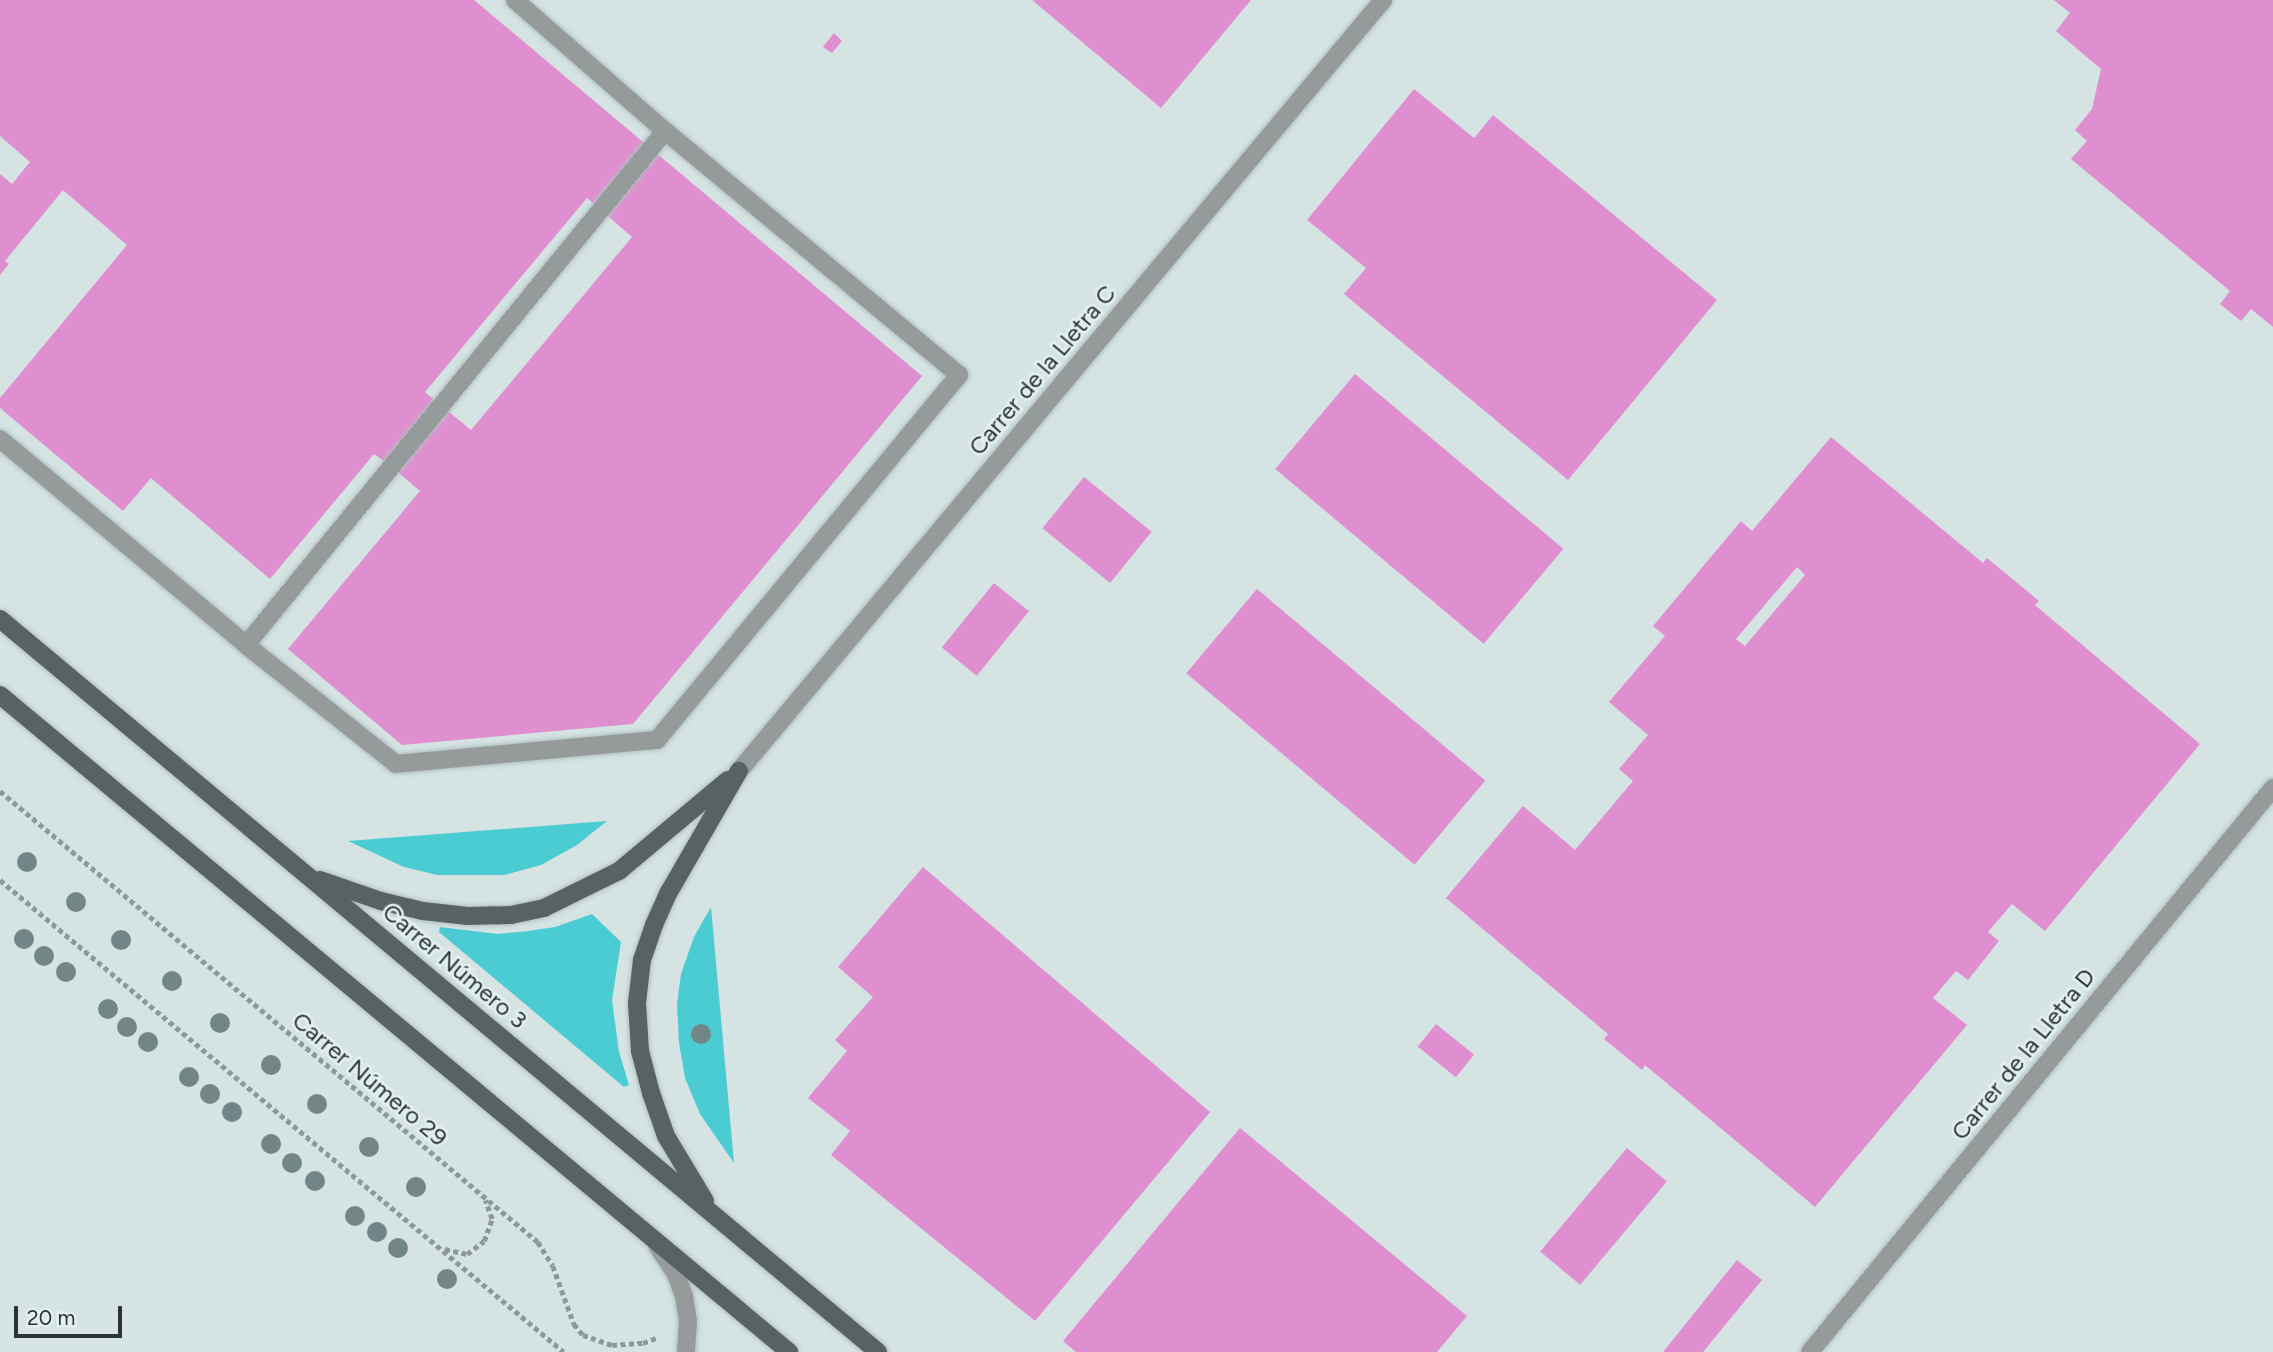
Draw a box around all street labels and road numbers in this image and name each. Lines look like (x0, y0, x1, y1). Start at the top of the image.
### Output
street label: Carrer de la Lletra C (963, 279, 1121, 461)
street label: Carrer Número 3 (377, 897, 533, 1035)
street label: Carrer de la Lletra D (1945, 962, 2101, 1146)
street label: Carrer Número 29 (287, 1006, 453, 1152)

